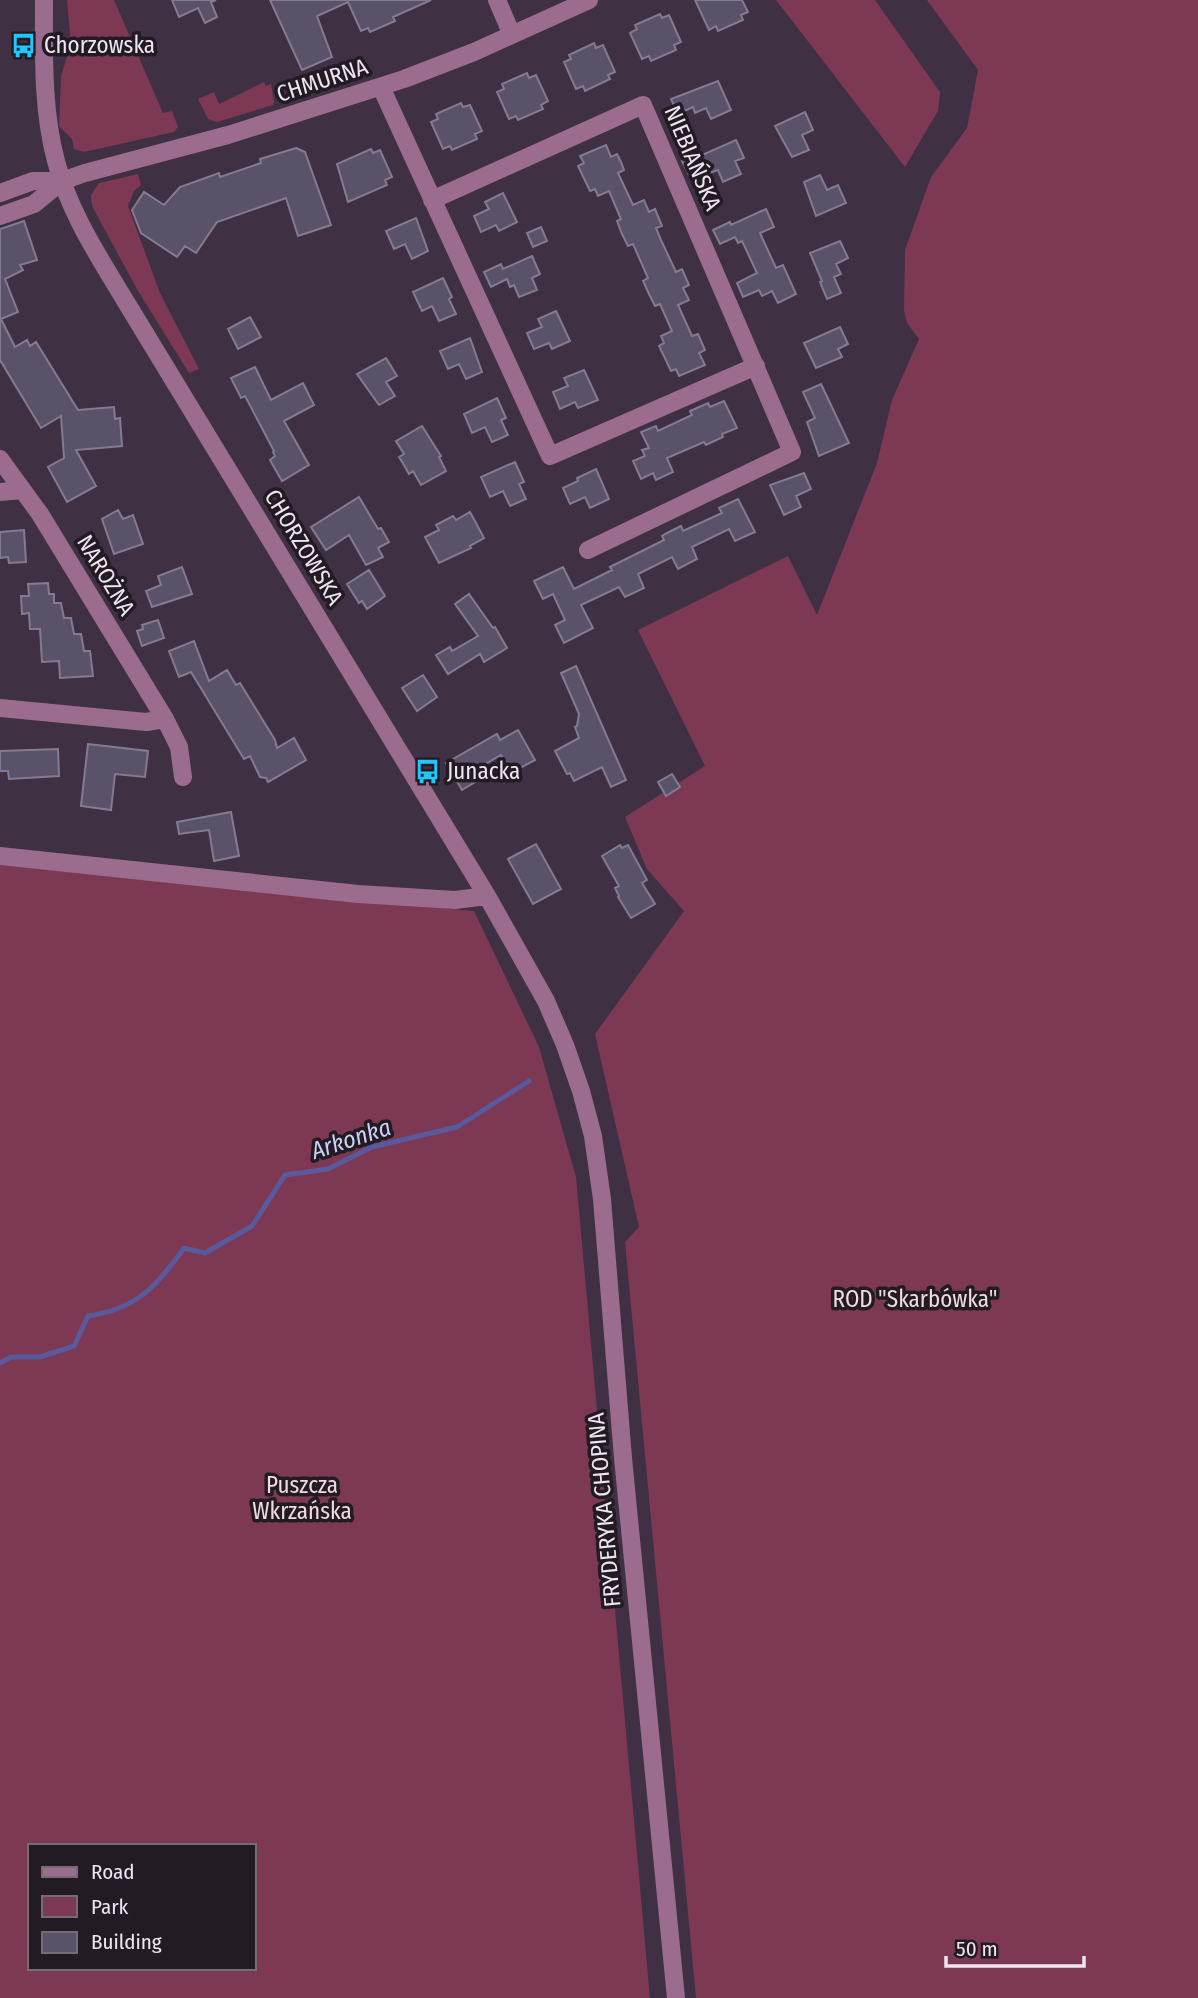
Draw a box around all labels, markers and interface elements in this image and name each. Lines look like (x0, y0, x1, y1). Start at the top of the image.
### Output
bus stop icon: Chorzowska (10, 31, 38, 59)
place label: Chorzowska (44, 31, 155, 59)
street label: CHMURNA (273, 52, 371, 108)
street label: NIEBIAŃSKA (658, 101, 729, 215)
street label: CHORZOWSKA (259, 484, 349, 610)
street label: NAROŻNA (71, 530, 141, 620)
bus stop icon: Junacka (413, 757, 441, 785)
place label: Junacka (447, 757, 520, 785)
water label: Arkonka (307, 1113, 394, 1165)
park label: ROD "Skarbówka" (833, 1285, 997, 1313)
street label: FRYDERYKA CHOPINA (582, 1412, 626, 1608)
park label: Puszcza Wkrzańska (252, 1471, 352, 1525)
legend (28, 1844, 256, 1970)
text: Road (91, 1859, 135, 1885)
text: Park (91, 1894, 129, 1920)
scale bar (946, 1924, 1084, 1968)
text: Building (91, 1929, 162, 1955)
text: 50 m (956, 1936, 998, 1962)

